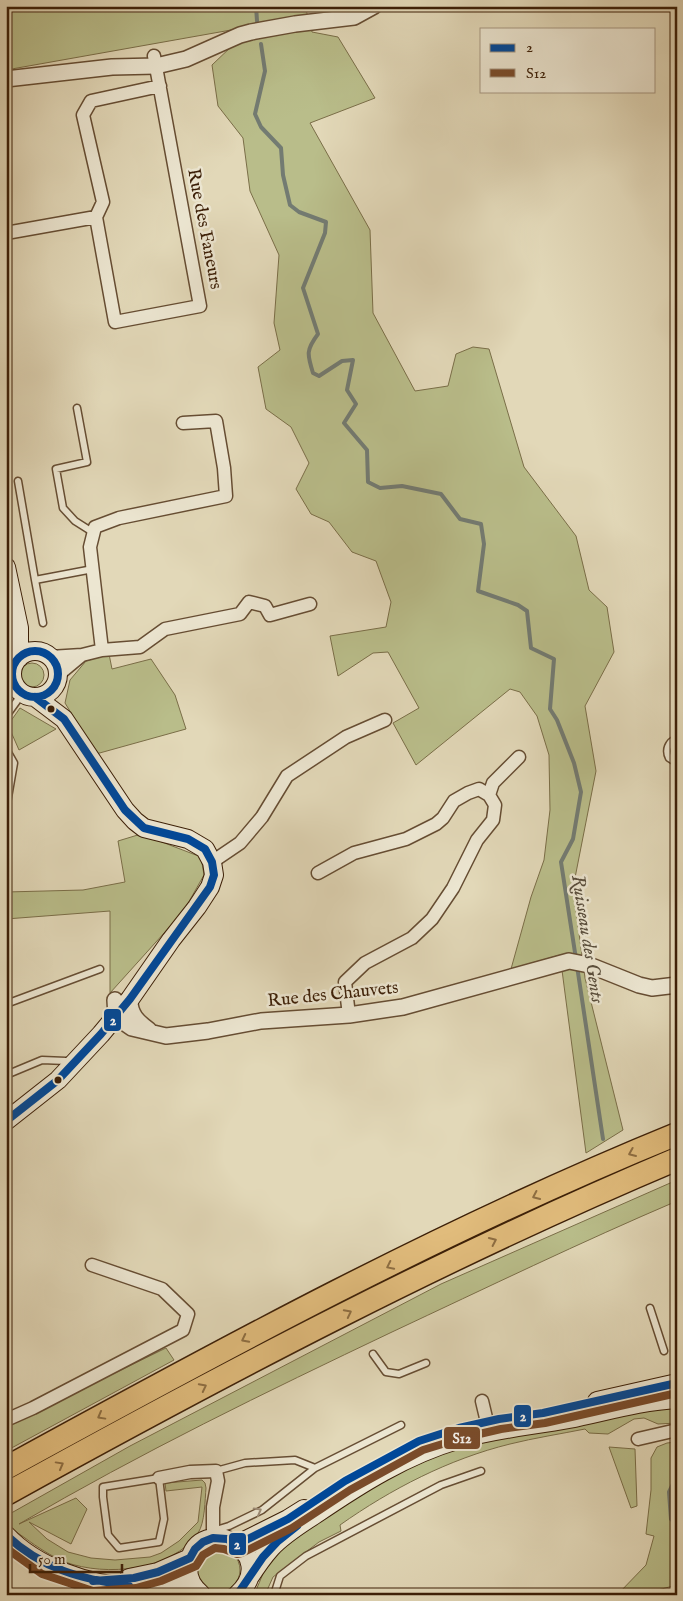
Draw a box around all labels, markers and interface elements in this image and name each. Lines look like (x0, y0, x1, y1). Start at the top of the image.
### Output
legend (480, 28, 656, 92)
text: 2 (526, 38, 533, 57)
text: S12 (526, 64, 546, 83)
street label: Rue des Faneurs (181, 167, 227, 291)
unlabelled marker (46, 704, 56, 714)
water label: Ruisseau des Gents (565, 873, 609, 1005)
street label: Rue des Chauvets (266, 977, 400, 1013)
line badge: 2 (103, 1008, 122, 1032)
text: 2 (110, 1012, 117, 1030)
unlabelled marker (53, 1075, 63, 1085)
one-way arrow (628, 1146, 637, 1157)
one-way arrow (532, 1189, 541, 1200)
one-way arrow (488, 1237, 497, 1248)
one-way arrow (386, 1260, 395, 1270)
one-way arrow (342, 1309, 351, 1319)
one-way arrow (241, 1333, 250, 1343)
one-way arrow (198, 1383, 207, 1393)
line badge: 2 (513, 1404, 532, 1428)
text: 2 (520, 1408, 527, 1426)
one-way arrow (98, 1410, 107, 1420)
line badge: S12 (443, 1426, 481, 1450)
text: S12 (453, 1430, 472, 1448)
one-way arrow (55, 1461, 64, 1471)
one-way arrow (252, 1508, 261, 1518)
line badge: 2 (228, 1532, 247, 1556)
text: 2 (234, 1536, 241, 1554)
scale bar (30, 1541, 122, 1573)
text: 50 m (38, 1550, 66, 1569)

